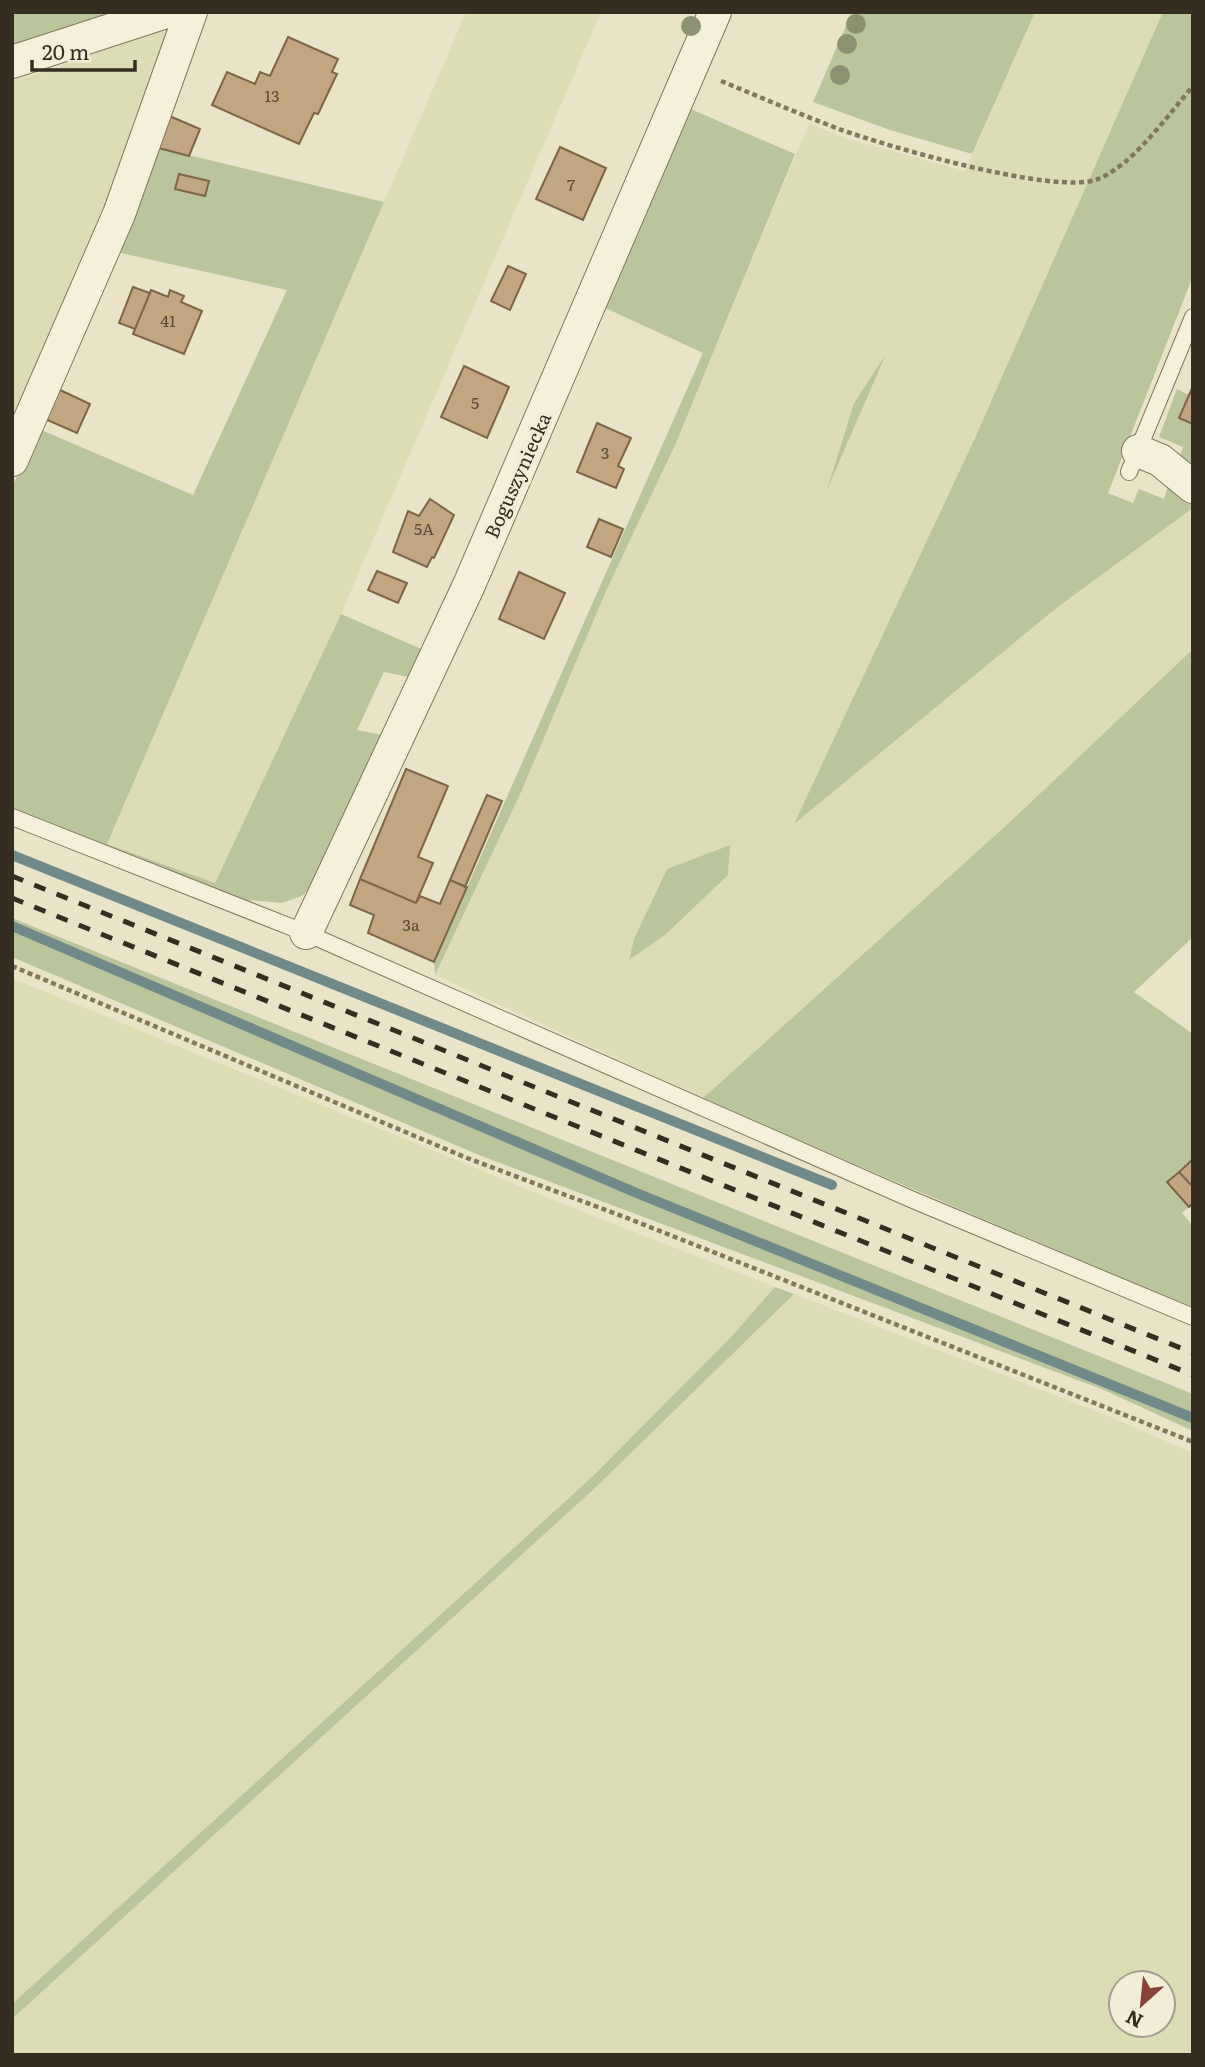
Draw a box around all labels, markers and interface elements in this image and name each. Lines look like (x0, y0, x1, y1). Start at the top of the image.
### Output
scale bar (32, 28, 135, 72)
text: 20 m (42, 35, 89, 66)
house number: 13 (264, 83, 280, 107)
house number: 7 (567, 172, 575, 196)
house number: 41 (160, 308, 176, 332)
house number: 5 (471, 390, 479, 414)
street label: Boguszyniecka (477, 407, 558, 542)
house number: 3 (601, 440, 609, 464)
house number: 5A (414, 516, 434, 540)
house number: 3a (402, 912, 420, 936)
north arrow (1107, 1969, 1177, 2039)
text: N (1120, 2004, 1147, 2036)

